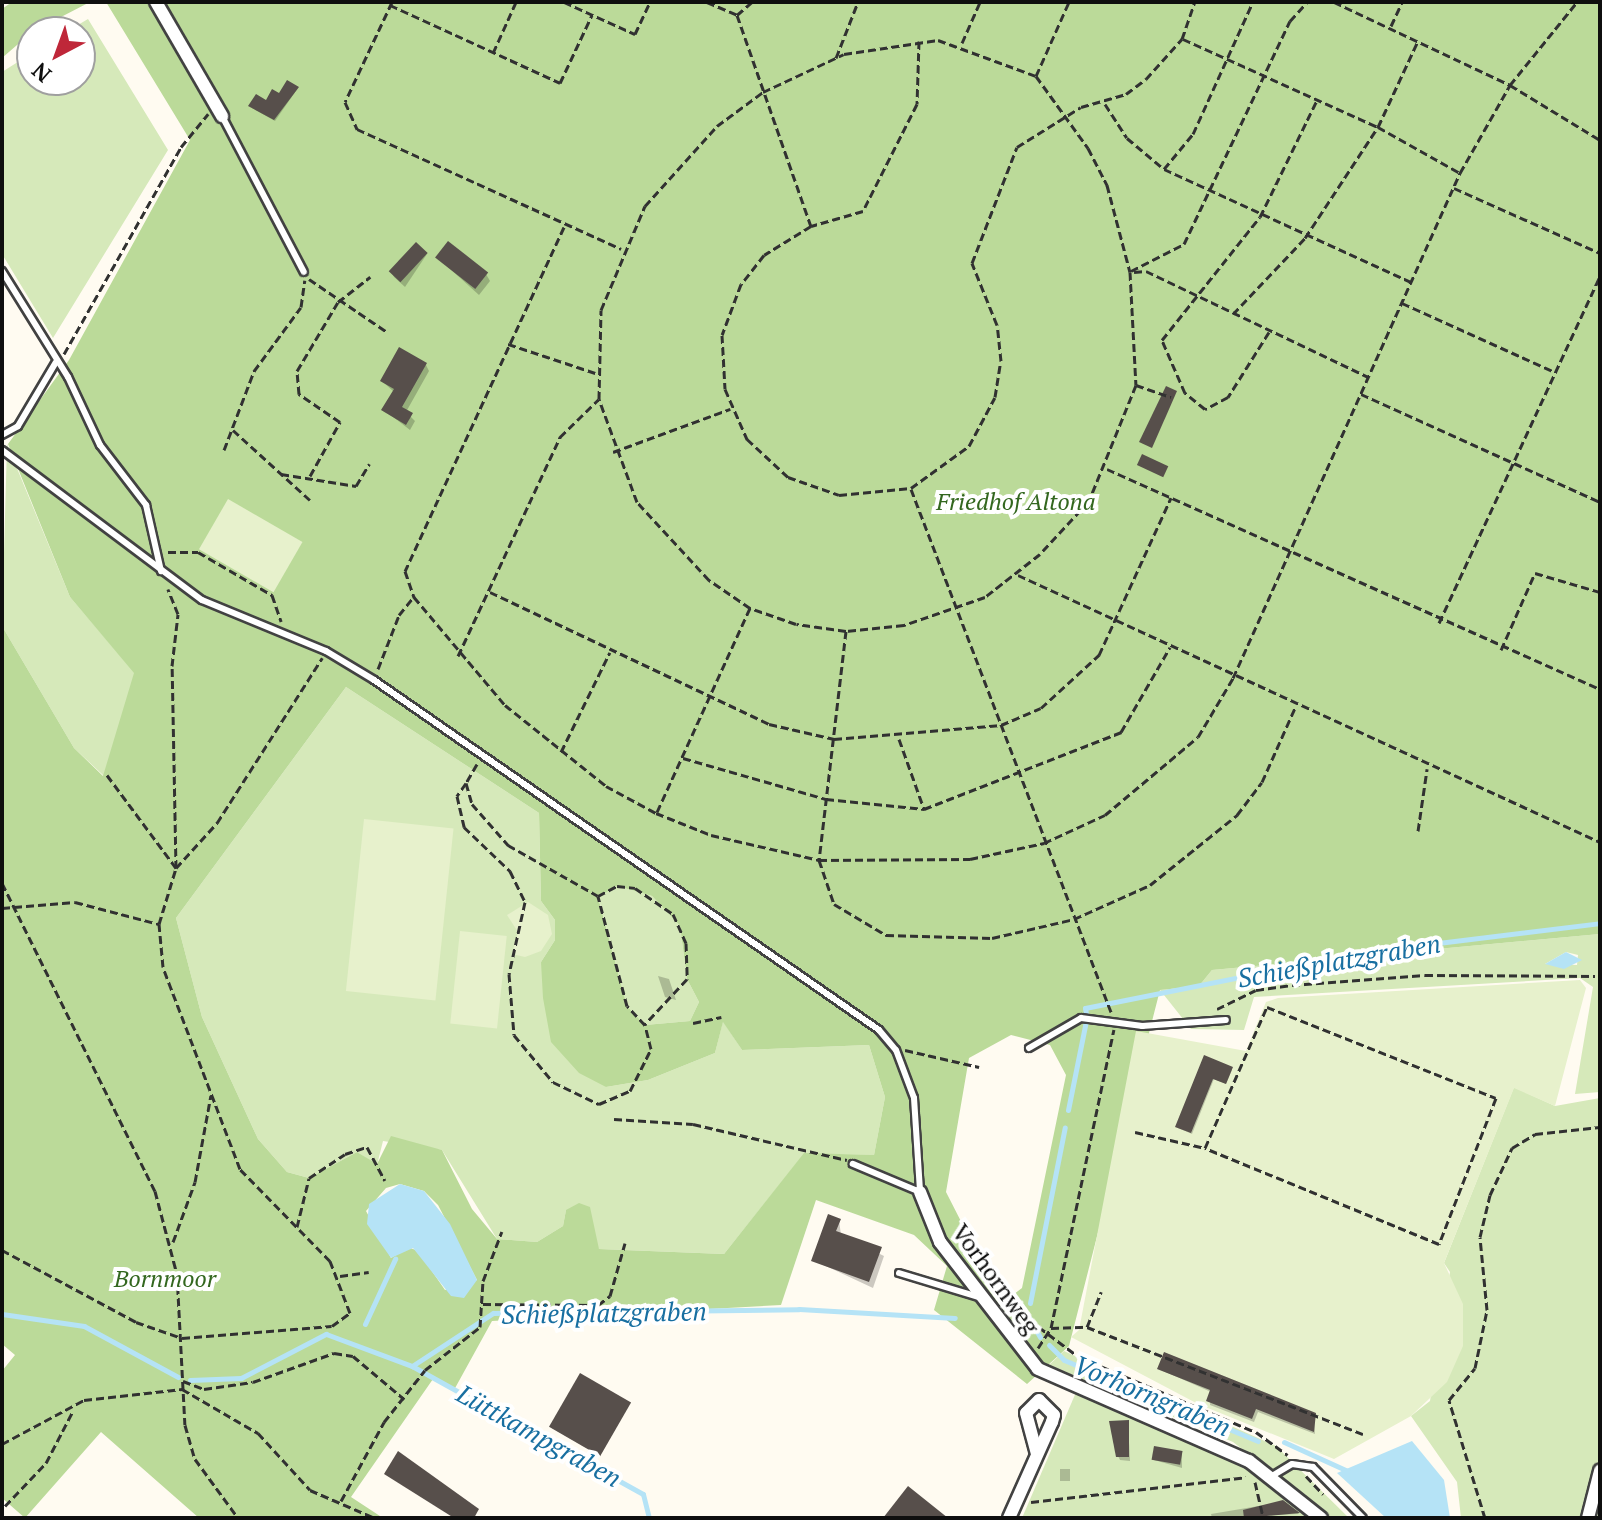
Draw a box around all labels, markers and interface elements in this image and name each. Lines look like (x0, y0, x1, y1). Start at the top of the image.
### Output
north arrow (16, 16, 96, 96)
text: N (25, 57, 57, 89)
park label: Friedhof Altona (936, 488, 1096, 516)
water label: Schießplatzgraben (1235, 928, 1443, 994)
street label: Vorhornweg (946, 1218, 1046, 1340)
park label: Bornmoor (114, 1265, 216, 1293)
water label: Schießplatzgraben (501, 1296, 707, 1330)
water label: Vorhorngraben (1069, 1349, 1235, 1443)
water label: Lüttkampgraben (451, 1378, 627, 1494)

